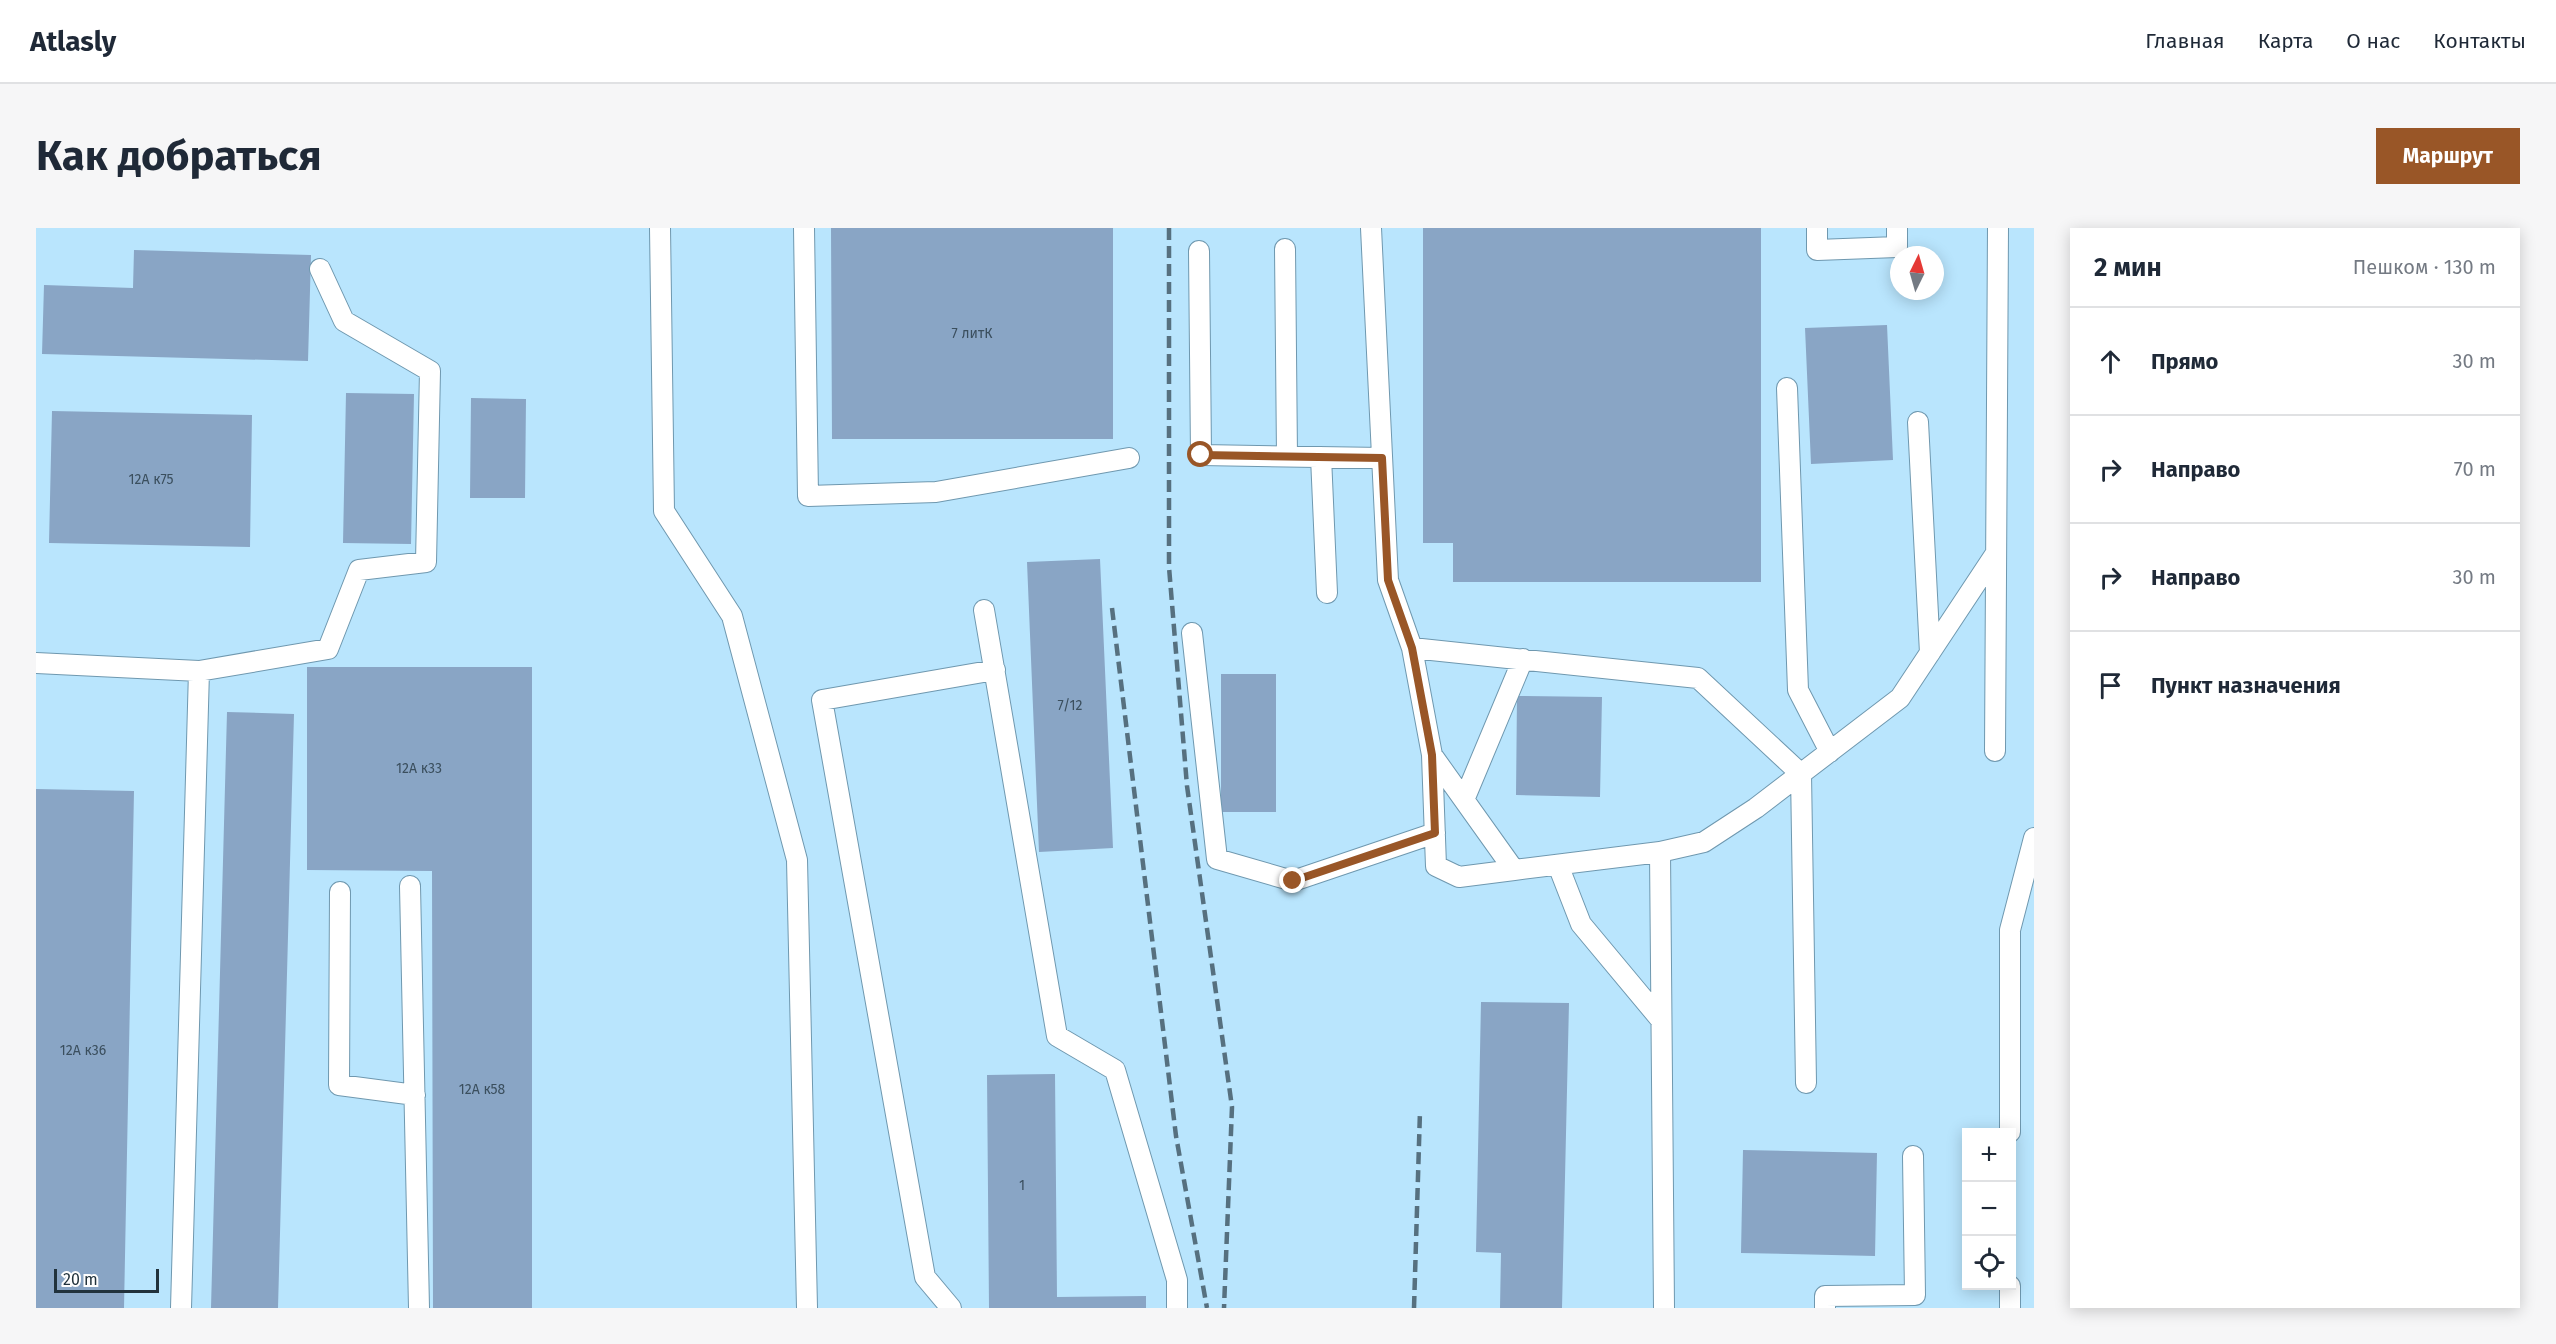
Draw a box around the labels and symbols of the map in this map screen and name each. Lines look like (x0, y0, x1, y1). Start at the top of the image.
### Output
north arrow (1890, 246, 1944, 300)
house number: 7 литК (952, 325, 993, 342)
route start (1187, 441, 1213, 467)
house number: 12А к75 (128, 471, 174, 488)
house number: 7/12 (1057, 697, 1083, 714)
house number: 12А к33 (396, 760, 442, 777)
route end (1279, 867, 1305, 893)
house number: 12А к36 (60, 1042, 106, 1059)
house number: 12А к58 (459, 1081, 506, 1098)
house number: 1 (1019, 1177, 1025, 1194)
scale bar (54, 1266, 159, 1294)

